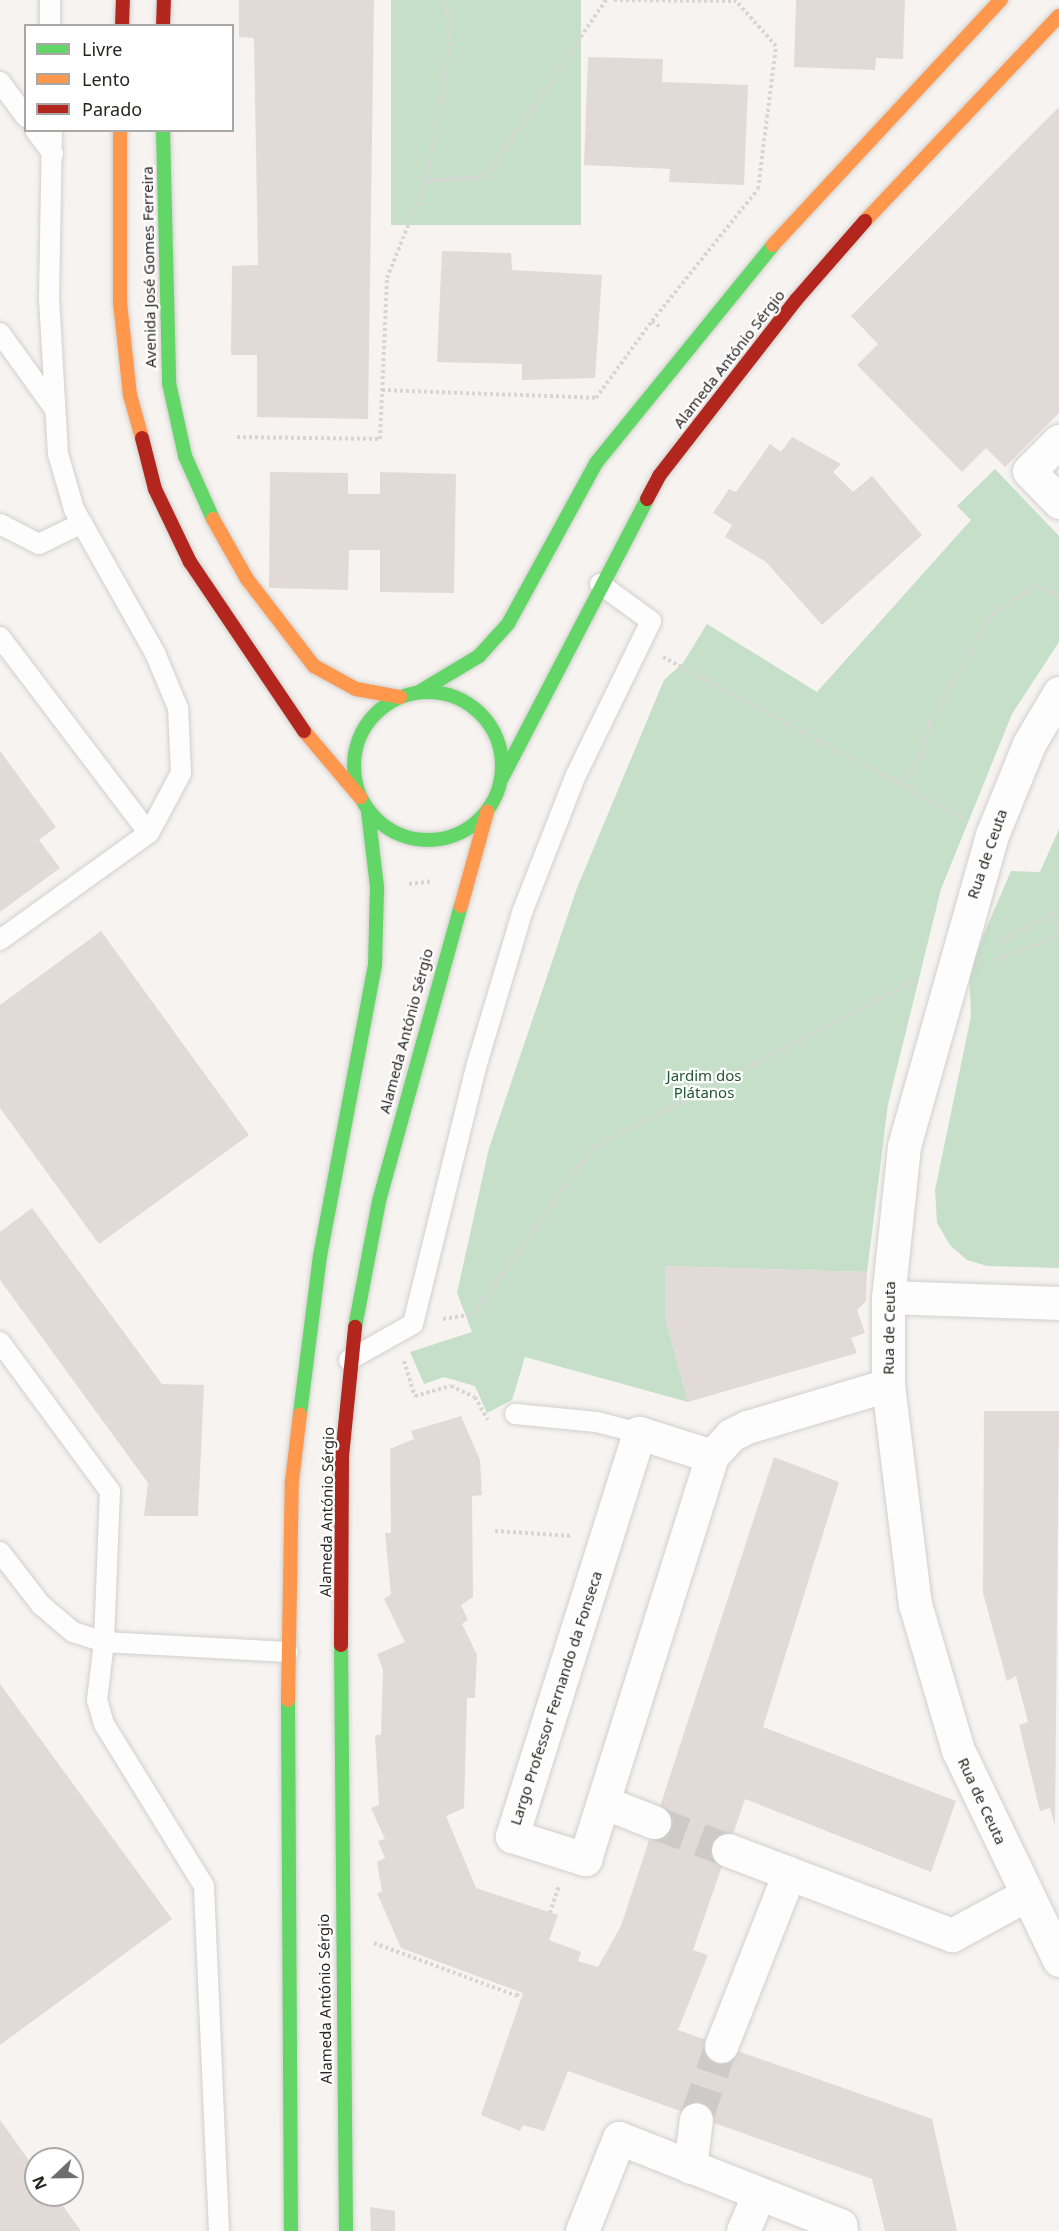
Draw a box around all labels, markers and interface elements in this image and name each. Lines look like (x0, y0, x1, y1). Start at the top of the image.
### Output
legend (24, 24, 234, 132)
text: Livre (82, 37, 122, 61)
text: Lento (82, 67, 130, 91)
text: Parado (82, 97, 142, 121)
street label: Avenida José Gomes Ferreira (138, 166, 160, 368)
street label: Alameda António Sérgio (669, 286, 789, 432)
street label: Rua de Ceuta (963, 807, 1011, 901)
street label: Alameda António Sérgio (375, 946, 437, 1116)
park label: Jardim dos Plátanos (667, 1066, 741, 1101)
street label: Rua de Ceuta (879, 1281, 899, 1375)
street label: Alameda António Sérgio (317, 1427, 337, 1597)
street label: Largo Professor Fernando da Fonseca (506, 1569, 606, 1827)
street label: Rua de Ceuta (954, 1755, 1010, 1847)
street label: Alameda António Sérgio (315, 1914, 335, 2084)
north arrow (24, 2147, 84, 2207)
text: N (27, 2173, 52, 2193)

